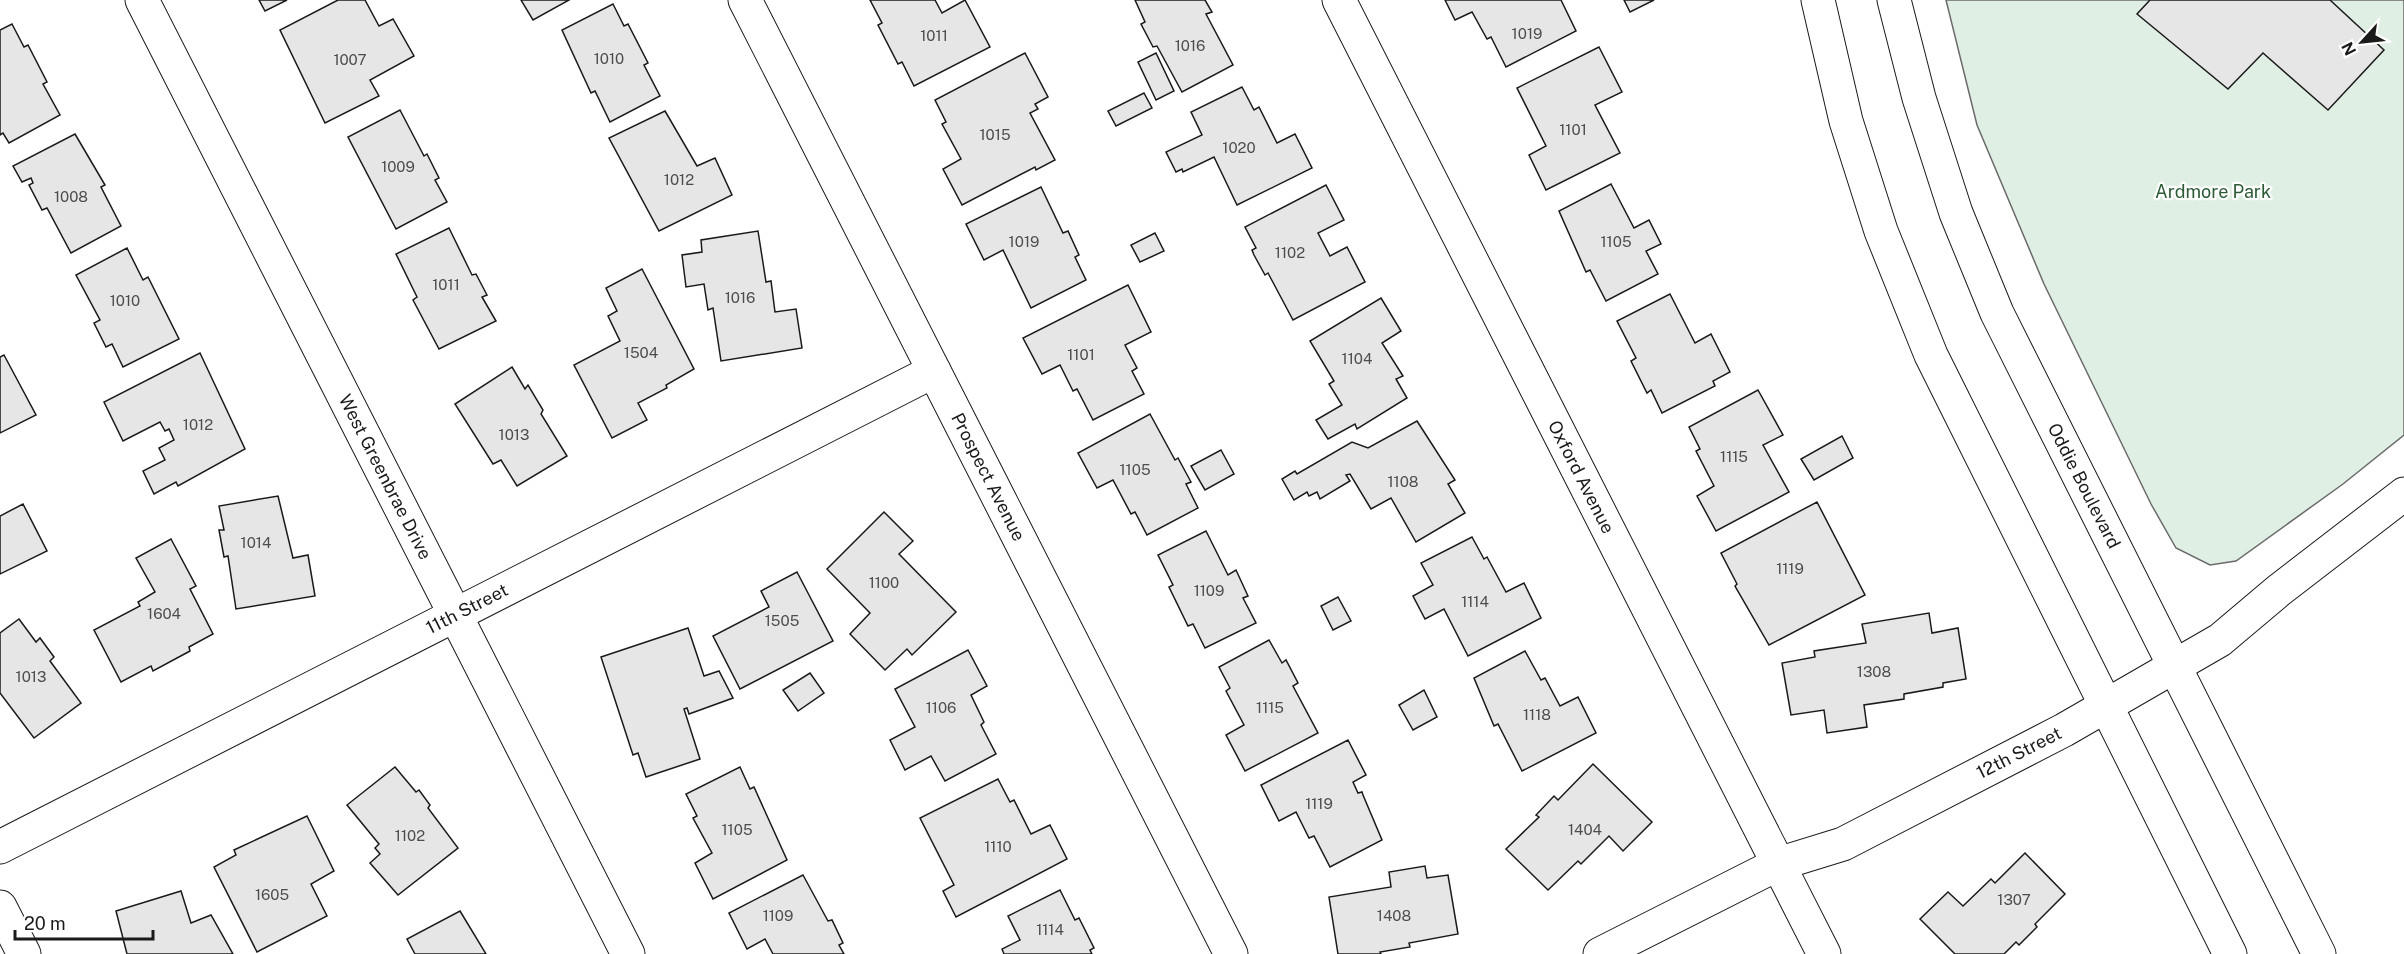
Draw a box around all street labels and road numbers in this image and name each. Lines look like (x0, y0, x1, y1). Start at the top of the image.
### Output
street label: West Greenbrae Drive (335, 391, 436, 563)
street label: Prospect Avenue (947, 409, 1030, 544)
street label: Oxford Avenue (1544, 417, 1619, 537)
street label: Oddie Boulevard (2044, 420, 2125, 552)
street label: 11th Street (422, 579, 511, 638)
street label: 12th Street (1973, 722, 2065, 783)

